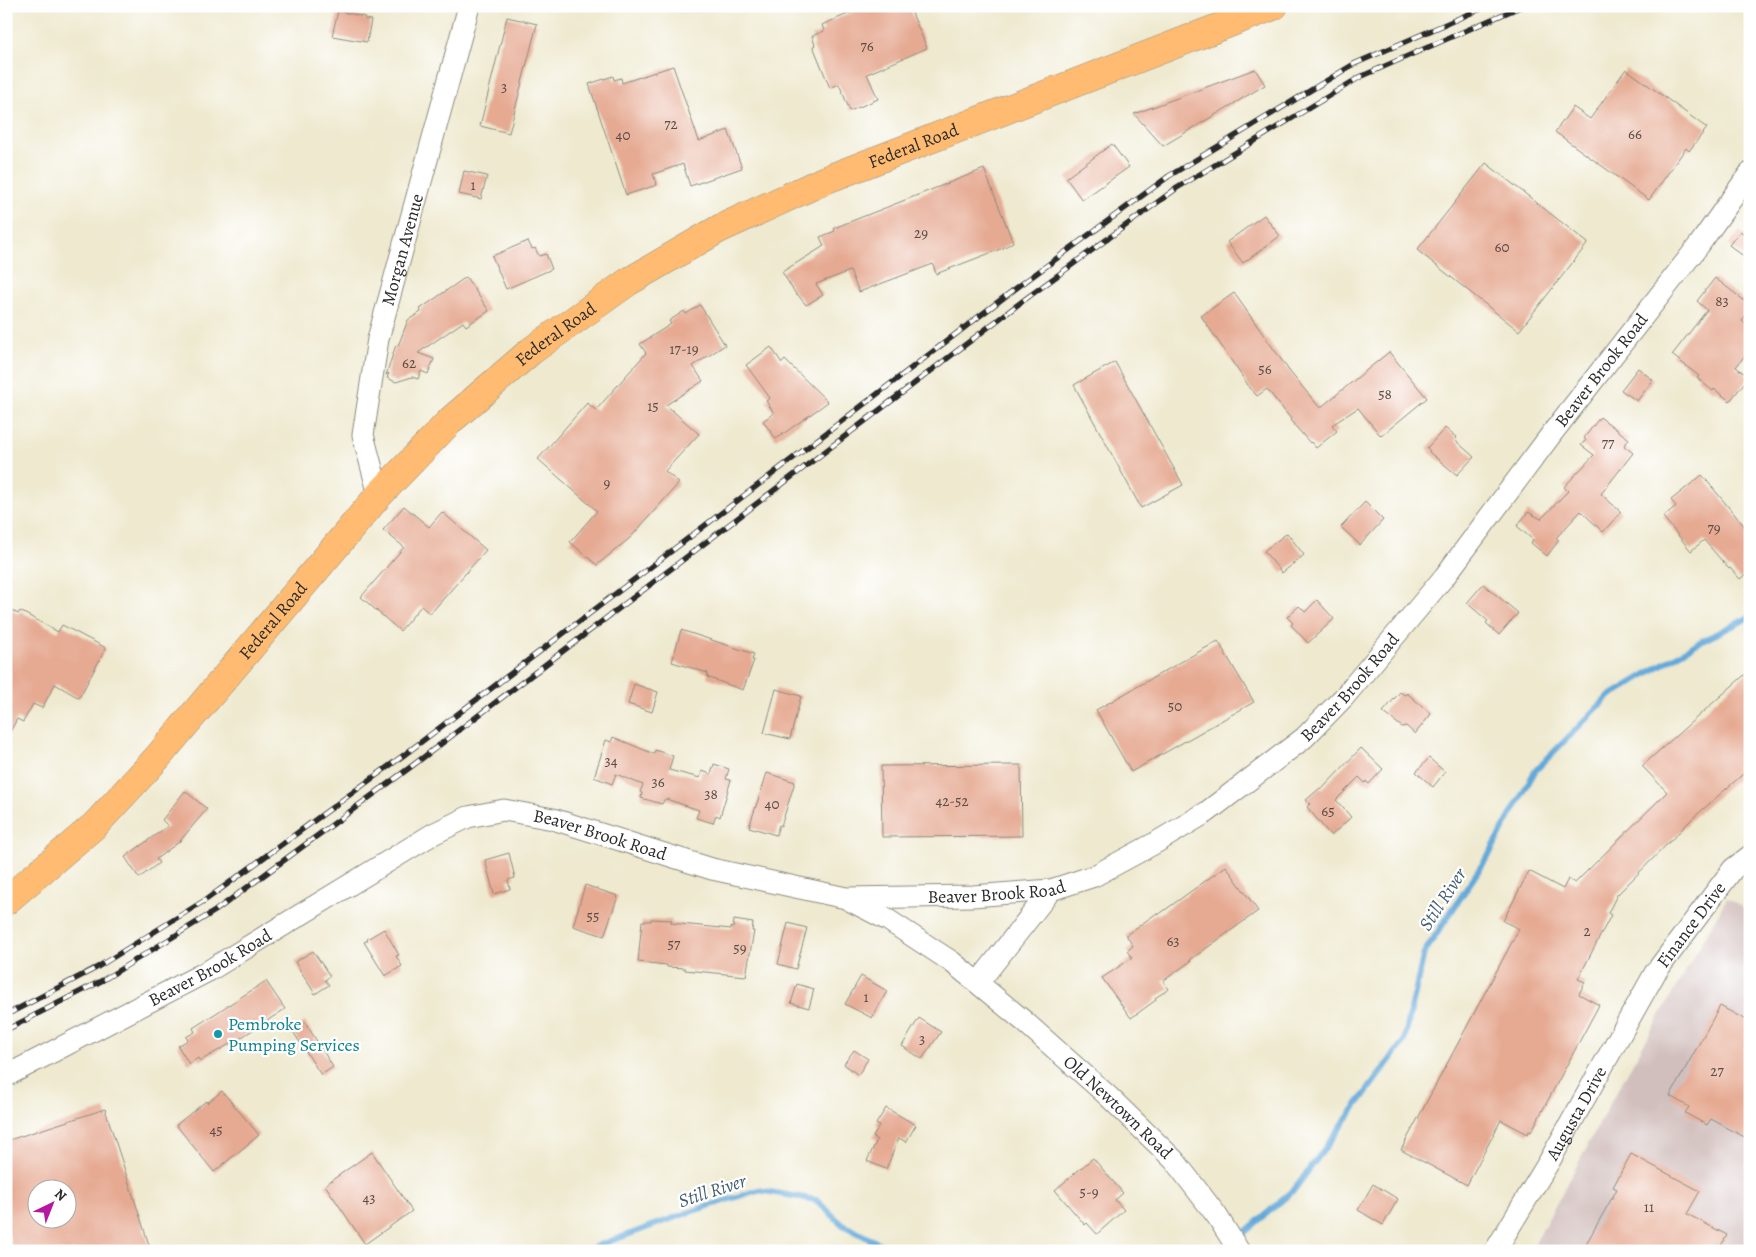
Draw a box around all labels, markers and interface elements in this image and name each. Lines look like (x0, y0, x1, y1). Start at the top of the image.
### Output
house number: 76 (860, 36, 874, 56)
house number: 3 (501, 77, 507, 97)
house number: 72 (664, 114, 678, 134)
street label: Federal Road (865, 117, 962, 174)
house number: 66 (1628, 124, 1642, 144)
house number: 40 (616, 125, 630, 145)
house number: 1 (470, 175, 476, 195)
street label: Morgan Avenue (376, 191, 429, 308)
house number: 29 (914, 223, 928, 243)
house number: 60 (1495, 237, 1509, 257)
house number: 83 (1715, 291, 1729, 311)
street label: Federal Road (510, 296, 601, 372)
street label: Beaver Brook Road (1549, 308, 1653, 432)
house number: 17-19 (669, 339, 699, 359)
house number: 62 (402, 353, 416, 373)
house number: 56 (1258, 359, 1272, 379)
house number: 58 (1378, 384, 1392, 404)
house number: 15 (647, 396, 659, 416)
house number: 77 (1602, 433, 1615, 453)
house number: 9 (604, 473, 611, 493)
house number: 79 (1707, 518, 1721, 538)
street label: Federal Road (233, 576, 313, 665)
street label: Beaver Brook Road (1295, 627, 1405, 747)
house number: 50 (1168, 696, 1182, 716)
house number: 34 (604, 751, 618, 771)
house number: 36 (651, 772, 665, 792)
house number: 38 (704, 784, 718, 804)
house number: 42-52 (935, 791, 969, 811)
house number: 40 (765, 794, 779, 814)
house number: 65 (1321, 801, 1335, 821)
street label: Beaver Brook Road (532, 804, 670, 866)
water label: Still River (1413, 862, 1474, 936)
street label: Beaver Brook Road (927, 874, 1069, 909)
street label: Finance Drive (1651, 877, 1731, 973)
house number: 55 (587, 906, 599, 926)
house number: 2 (1583, 921, 1591, 941)
street label: Beaver Brook Road (144, 923, 276, 1012)
house number: 63 (1166, 931, 1180, 951)
house number: 57 (668, 934, 681, 954)
house number: 59 (733, 938, 747, 958)
house number: 1 (863, 987, 869, 1007)
place label: Pembroke Pumping Services (228, 1012, 360, 1057)
marker: Pembroke Pumping Services (212, 1028, 224, 1040)
house number: 3 (919, 1029, 925, 1049)
street label: Old Newtown Road (1058, 1050, 1178, 1165)
house number: 27 (1710, 1061, 1724, 1081)
street label: Augusta Drive (1540, 1062, 1612, 1165)
house number: 45 (209, 1120, 223, 1140)
water label: Still River (675, 1167, 751, 1214)
north arrow (28, 1180, 78, 1230)
house number: 5-9 (1080, 1182, 1099, 1202)
text: N (50, 1184, 71, 1205)
house number: 43 (362, 1188, 376, 1208)
house number: 11 (1644, 1197, 1654, 1217)

